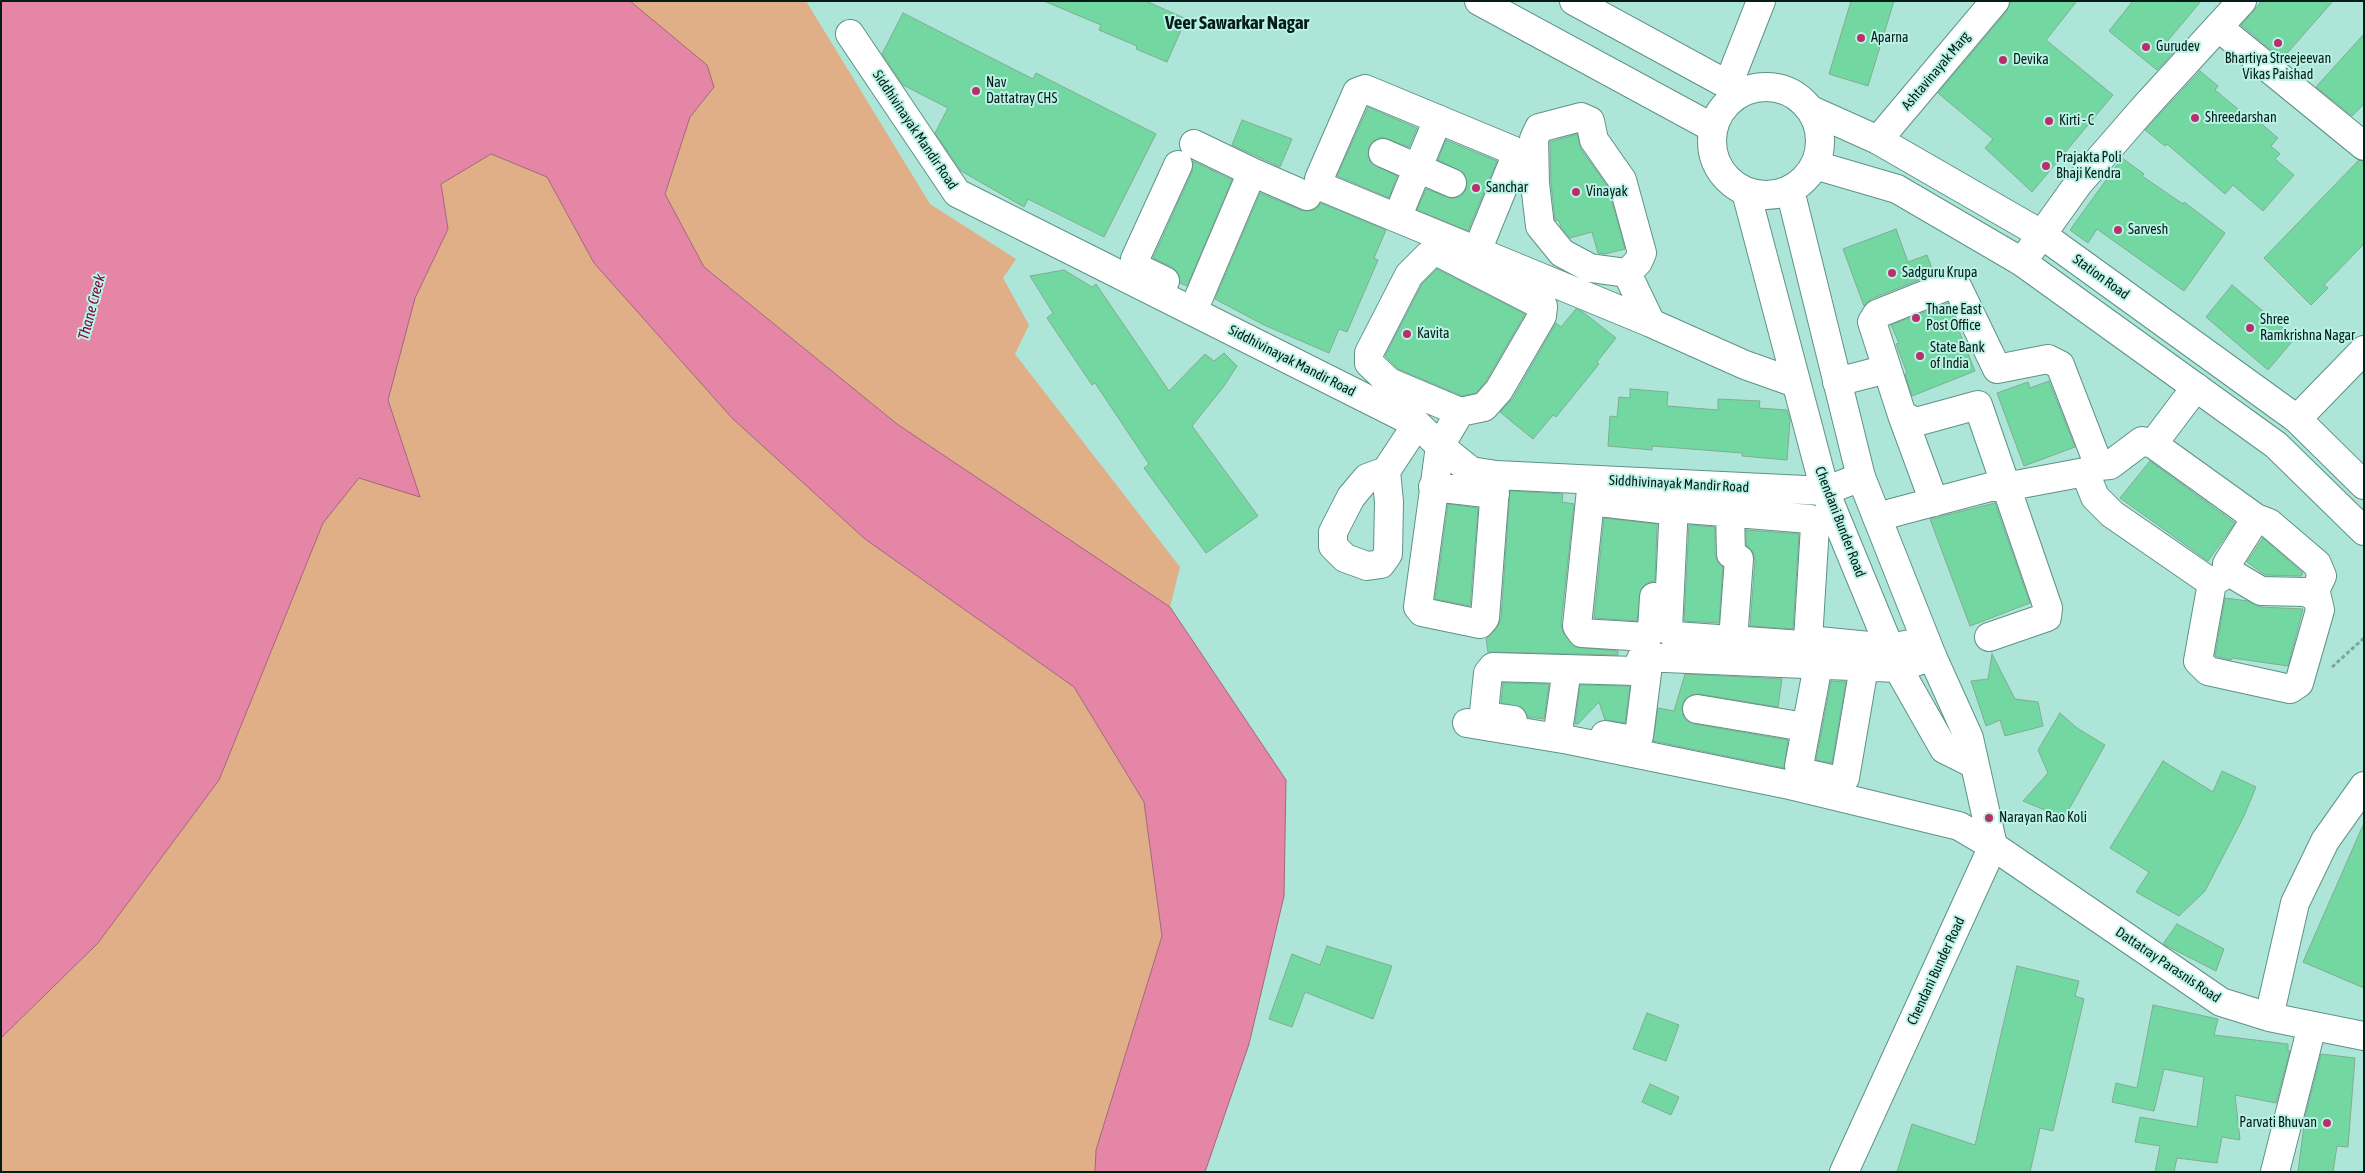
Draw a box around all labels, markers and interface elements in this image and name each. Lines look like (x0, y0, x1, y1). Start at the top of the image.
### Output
district label: Veer Sawarkar Nagar (1165, 12, 1309, 34)
street label: Ashtavinayak Marg (1898, 28, 1974, 114)
place label: Aparna (1871, 30, 1908, 46)
marker: Aparna (1855, 32, 1867, 44)
marker: Bhartiya Streejeevan Vikas Paishad (2272, 37, 2284, 49)
place label: Gurudev (2156, 39, 2200, 55)
marker: Gurudev (2140, 41, 2152, 53)
place label: Bhartiya Streejeevan Vikas Paishad (2225, 51, 2331, 84)
place label: Devika (2013, 52, 2049, 68)
marker: Devika (1997, 54, 2009, 66)
street label: Siddhivinayak Mandir Road (869, 67, 961, 193)
place label: Nav Dattatray CHS (986, 75, 1057, 108)
marker: Nav Dattatray CHS (970, 85, 982, 97)
place label: Shreedarshan (2205, 110, 2277, 126)
marker: Shreedarshan (2189, 112, 2201, 124)
place label: Kirti - C (2059, 113, 2094, 129)
marker: Kirti - C (2043, 115, 2055, 127)
place label: Prajakta Poli Bhaji Kendra (2056, 150, 2122, 182)
marker: Prajakta Poli Bhaji Kendra (2040, 160, 2052, 172)
place label: Sanchar (1486, 180, 1528, 196)
marker: Sanchar (1470, 182, 1482, 194)
place label: Vinayak (1586, 184, 1628, 200)
marker: Vinayak (1570, 186, 1582, 198)
place label: Sarvesh (2128, 222, 2168, 238)
marker: Sarvesh (2112, 224, 2124, 236)
street label: Station Road (2069, 251, 2133, 303)
place label: Sadguru Krupa (1902, 265, 1978, 281)
marker: Sadguru Krupa (1886, 267, 1898, 279)
water label: Thane Creek (75, 272, 109, 342)
place label: Thane East Post Office (1926, 302, 1982, 334)
marker: Thane East Post Office (1910, 312, 1922, 324)
place label: Shree Ramkrishna Nagar (2260, 312, 2355, 344)
street label: Siddhivinayak Mandir Road (1226, 322, 1358, 400)
marker: Shree Ramkrishna Nagar (2244, 322, 2256, 334)
place label: Kavita (1417, 326, 1450, 342)
marker: Kavita (1401, 328, 1413, 340)
place label: State Bank of India (1930, 340, 1985, 372)
marker: State Bank of India (1914, 350, 1926, 362)
street label: Chendani Bunder Road (1811, 464, 1869, 580)
street label: Siddhivinayak Mandir Road (1609, 472, 1749, 496)
place label: Narayan Rao Koli (1999, 810, 2087, 826)
marker: Narayan Rao Koli (1983, 812, 1995, 824)
street label: Chendani Bunder Road (1904, 914, 1968, 1028)
street label: Dattatray Parasnis Road (2112, 924, 2224, 1006)
place label: Parvati Bhuvan (2239, 1115, 2317, 1131)
marker: Parvati Bhuvan (2321, 1117, 2333, 1129)

